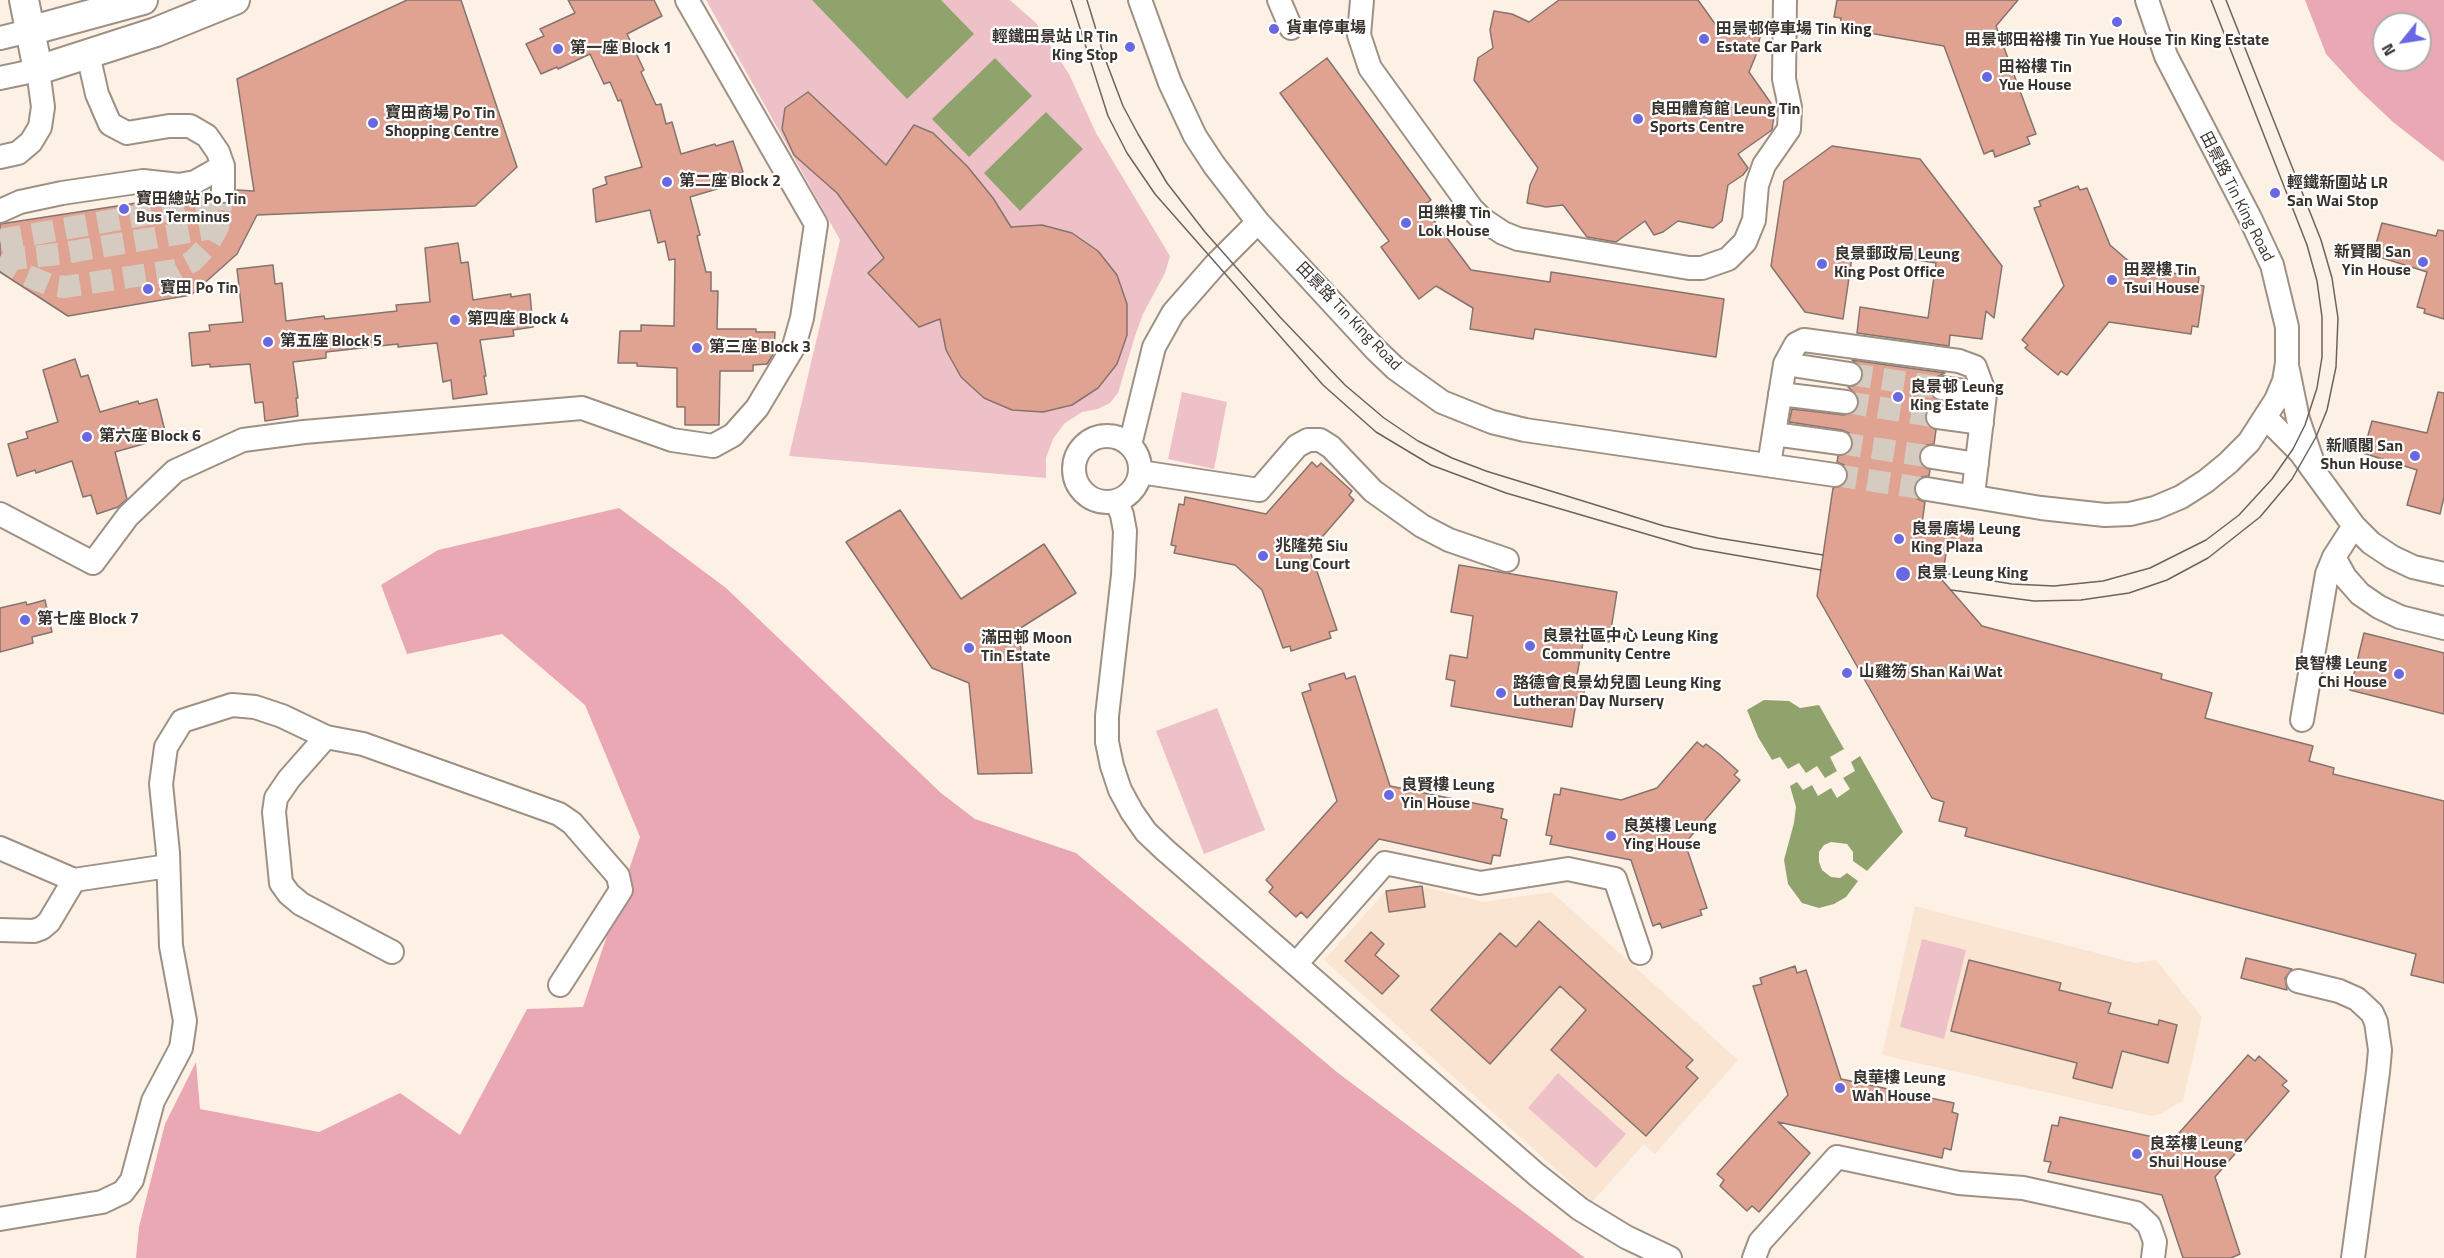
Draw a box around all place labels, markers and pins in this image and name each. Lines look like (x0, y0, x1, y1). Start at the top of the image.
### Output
marker: 田景邨田裕樓 Tin Yue House Tin King Estate (2110, 15, 2124, 29)
place label: 貨車停車場 (1286, 19, 1366, 39)
place label: 田景邨停車場 Tin King Estate Car Park (1716, 20, 1871, 58)
marker: 貨車停車場 (1267, 22, 1281, 36)
place label: 輕鐵田景站 LR Tin King Stop (992, 28, 1118, 66)
place label: 田景邨田裕樓 Tin Yue House Tin King Estate (1965, 31, 2269, 51)
marker: 田景邨停車場 Tin King Estate Car Park (1697, 32, 1711, 46)
place label: 第一座 Block 1 (570, 39, 672, 59)
marker: 輕鐵田景站 LR Tin King Stop (1123, 40, 1137, 54)
marker: 第一座 Block 1 (551, 42, 565, 56)
place label: 田裕樓 Tin Yue House (1999, 58, 2072, 96)
marker: 田裕樓 Tin Yue House (1980, 70, 1994, 84)
place label: 良田體育館 Leung Tin Sports Centre (1650, 100, 1800, 138)
place label: 寶田商場 Po Tin Shopping Centre (385, 104, 499, 142)
marker: 良田體育館 Leung Tin Sports Centre (1631, 112, 1645, 126)
marker: 寶田商場 Po Tin Shopping Centre (366, 116, 380, 130)
place label: 第二座 Block 2 (679, 172, 781, 192)
place label: 輕鐵新圍站 LR San Wai Stop (2287, 174, 2388, 212)
marker: 第二座 Block 2 (660, 175, 674, 189)
marker: 輕鐵新圍站 LR San Wai Stop (2268, 186, 2282, 200)
place label: 寶田總站 Po Tin Bus Terminus (136, 190, 246, 228)
marker: 寶田總站 Po Tin Bus Terminus (117, 202, 131, 216)
place label: 田樂樓 Tin Lok House (1418, 204, 1491, 242)
marker: 田樂樓 Tin Lok House (1399, 216, 1413, 230)
place label: 新賢閣 San Yin House (2334, 243, 2411, 281)
place label: 良景郵政局 Leung King Post Office (1834, 245, 1959, 283)
marker: 新賢閣 San Yin House (2416, 255, 2430, 269)
marker: 良景郵政局 Leung King Post Office (1815, 257, 1829, 271)
place label: 田翠樓 Tin Tsui House (2124, 261, 2199, 299)
marker: 田翠樓 Tin Tsui House (2105, 273, 2119, 287)
place label: 寶田 Po Tin (160, 279, 238, 299)
marker: 寶田 Po Tin (141, 282, 155, 296)
place label: 第四座 Block 4 (467, 310, 569, 330)
marker: 第四座 Block 4 (448, 313, 462, 327)
place label: 第五座 Block 5 (280, 332, 382, 352)
marker: 第五座 Block 5 (261, 335, 275, 349)
place label: 第三座 Block 3 (709, 338, 811, 358)
marker: 第三座 Block 3 (690, 341, 704, 355)
place label: 良景邨 Leung King Estate (1910, 378, 2003, 416)
marker: 良景邨 Leung King Estate (1891, 390, 1905, 404)
place label: 第六座 Block 6 (99, 427, 201, 447)
marker: 第六座 Block 6 (80, 430, 94, 444)
place label: 新順閣 San Shun House (2320, 437, 2403, 475)
marker: 新順閣 San Shun House (2408, 449, 2422, 463)
place label: 良景廣場 Leung King Plaza (1911, 520, 2020, 558)
marker: 良景廣場 Leung King Plaza (1892, 532, 1906, 546)
place label: 兆隆苑 Siu Lung Court (1275, 537, 1350, 575)
marker: 兆隆苑 Siu Lung Court (1256, 549, 1270, 563)
place label: 良景 Leung King (1916, 564, 2028, 584)
marker: 良景 Leung King (1894, 565, 1912, 583)
place label: 第七座 Block 7 (37, 610, 139, 630)
marker: 第七座 Block 7 (18, 613, 32, 627)
place label: 良景社區中心 Leung King Community Centre (1542, 627, 1718, 665)
place label: 滿田邨 Moon Tin Estate (981, 629, 1072, 667)
marker: 良景社區中心 Leung King Community Centre (1523, 639, 1537, 653)
marker: 滿田邨 Moon Tin Estate (962, 641, 976, 655)
place label: 良智樓 Leung Chi House (2294, 655, 2387, 693)
place label: 山雞笏 Shan Kai Wat (1859, 663, 2002, 683)
marker: 山雞笏 Shan Kai Wat (1840, 666, 1854, 680)
marker: 良智樓 Leung Chi House (2392, 667, 2406, 681)
place label: 路德會良景幼兒園 Leung King Lutheran Day Nursery (1513, 674, 1721, 712)
marker: 路德會良景幼兒園 Leung King Lutheran Day Nursery (1494, 686, 1508, 700)
place label: 良賢樓 Leung Yin House (1401, 776, 1494, 814)
marker: 良賢樓 Leung Yin House (1382, 788, 1396, 802)
place label: 良英樓 Leung Ying House (1623, 817, 1716, 855)
marker: 良英樓 Leung Ying House (1604, 829, 1618, 843)
place label: 良華樓 Leung Wah House (1852, 1069, 1945, 1107)
marker: 良華樓 Leung Wah House (1833, 1081, 1847, 1095)
place label: 良萃樓 Leung Shui House (2149, 1135, 2242, 1173)
marker: 良萃樓 Leung Shui House (2130, 1147, 2144, 1161)

